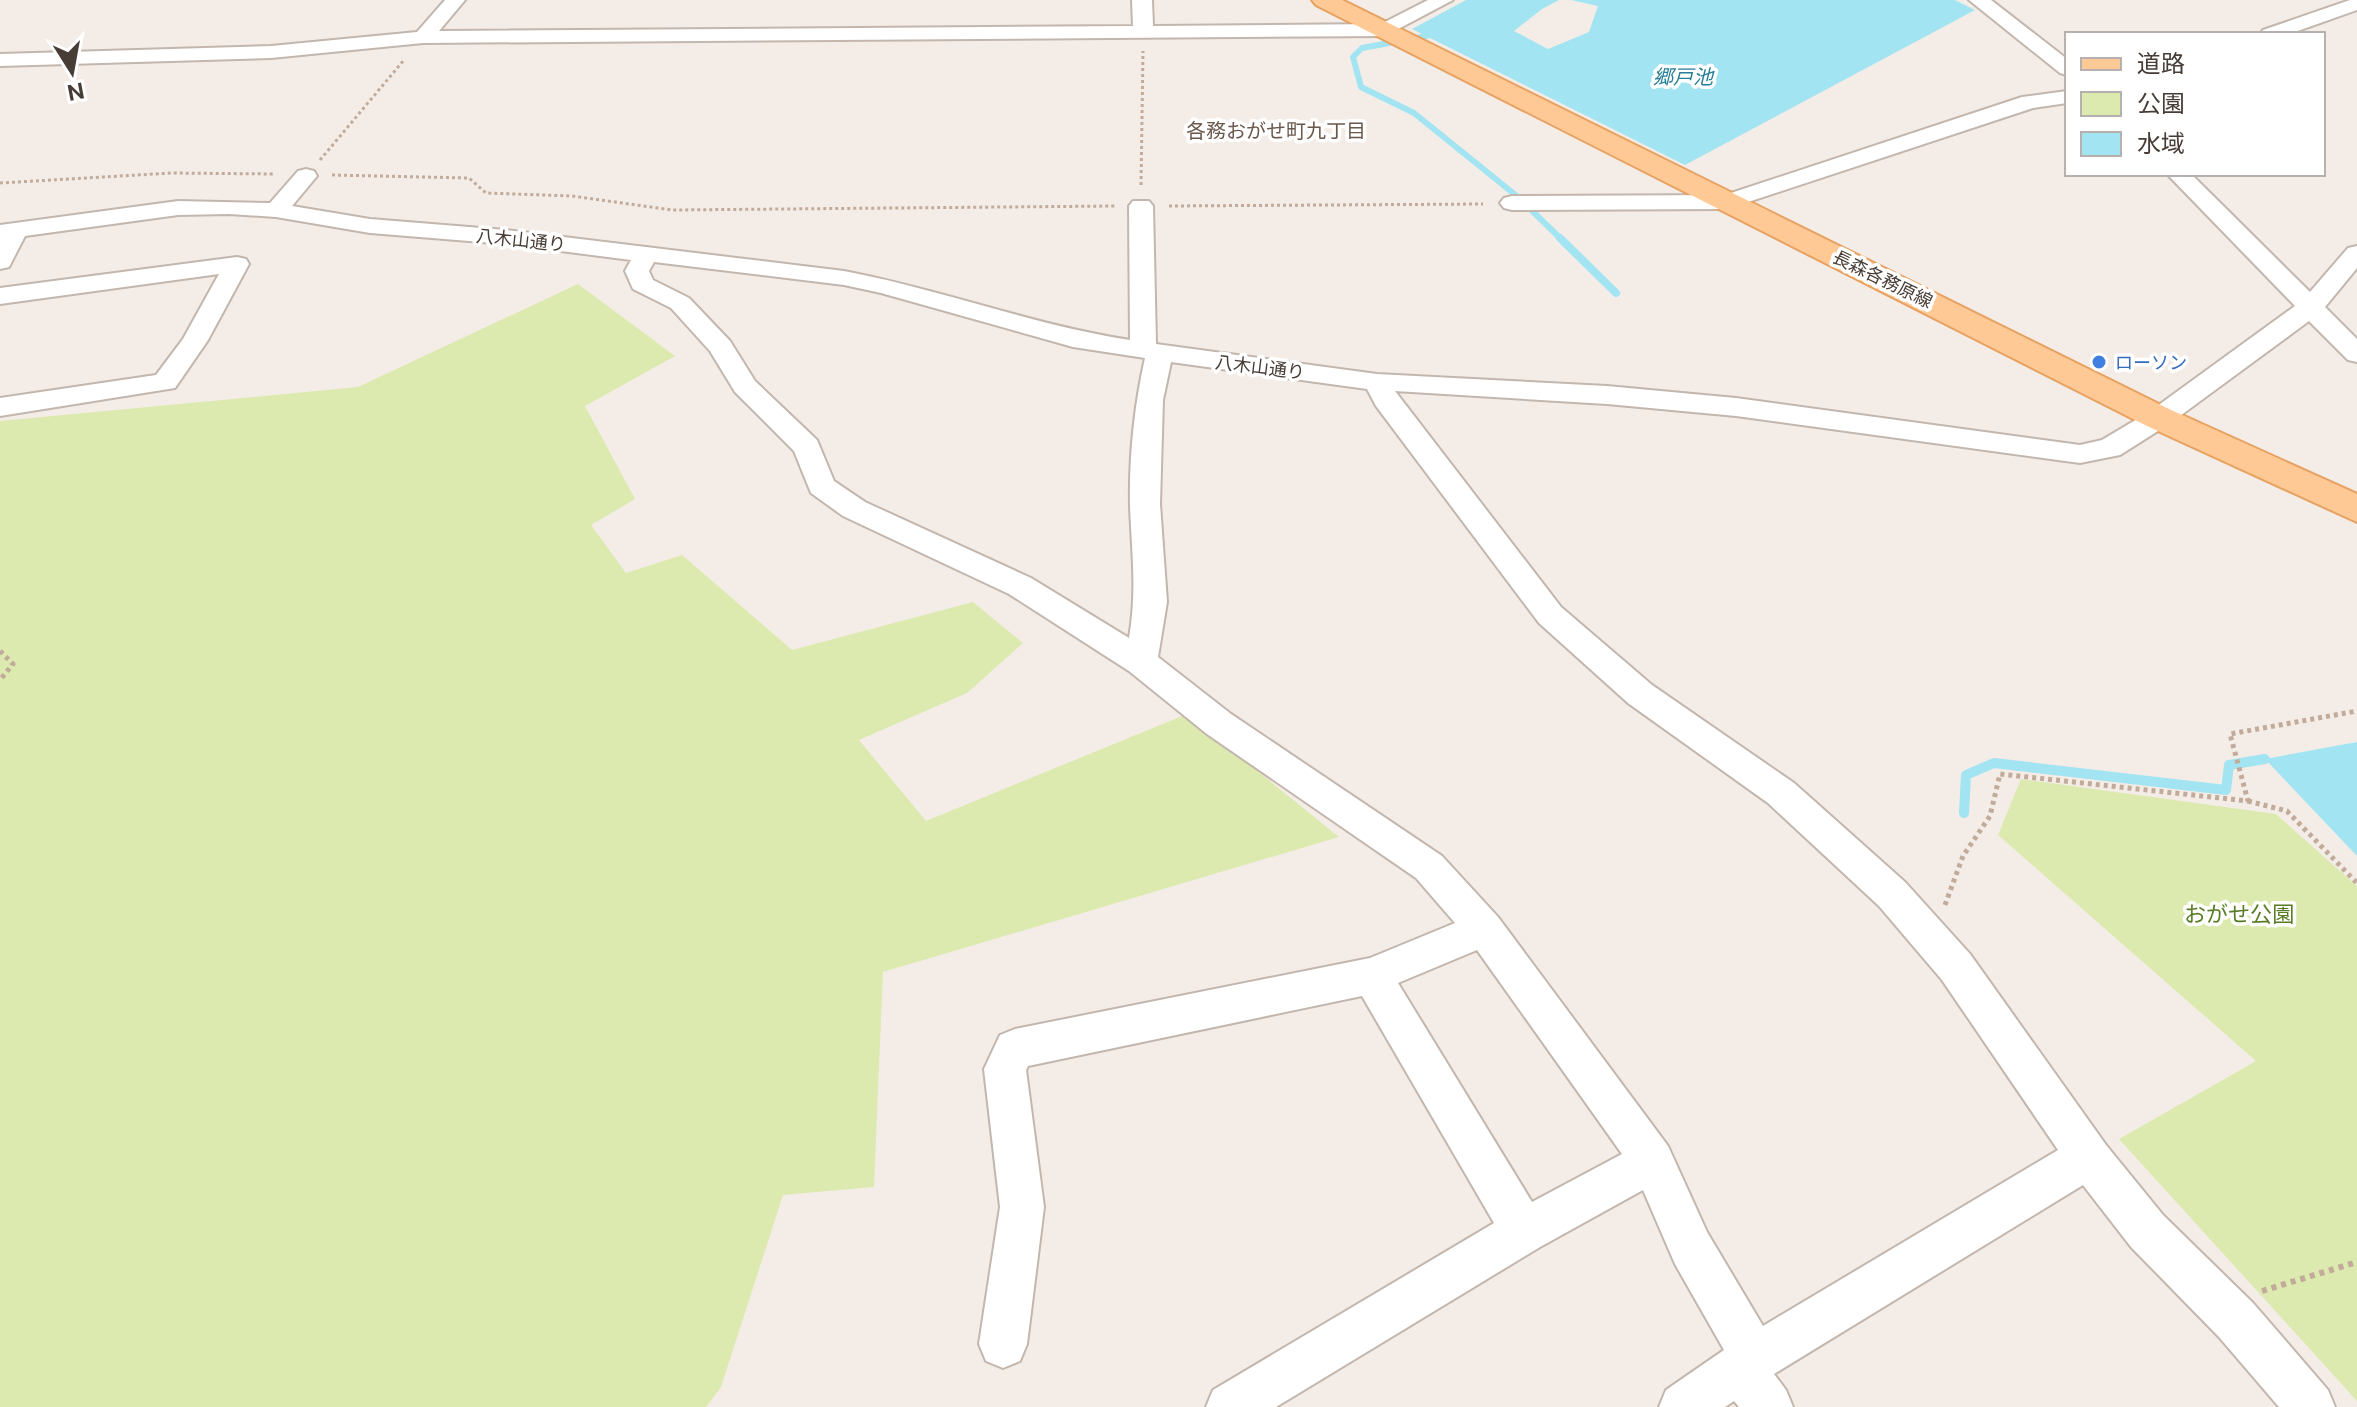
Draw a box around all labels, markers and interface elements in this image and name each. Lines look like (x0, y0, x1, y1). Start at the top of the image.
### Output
north arrow (32, 32, 112, 112)
legend (2065, 32, 2325, 176)
text: 道路 (2137, 49, 2185, 77)
water label: 郷戸池 (1653, 65, 1715, 89)
text: N (65, 77, 87, 106)
text: 公園 (2137, 89, 2185, 117)
district label: 各務おがせ町九丁目 (1186, 119, 1366, 143)
text: 水域 (2137, 129, 2185, 157)
street label: 八木山通り (475, 225, 567, 255)
street label: 長森各務原線 (1830, 246, 1936, 312)
street label: 八木山通り (1214, 351, 1306, 383)
place label: ローソン (2115, 352, 2187, 373)
marker: ローソン (2090, 353, 2108, 371)
park label: おがせ公園 (2184, 901, 2294, 927)

